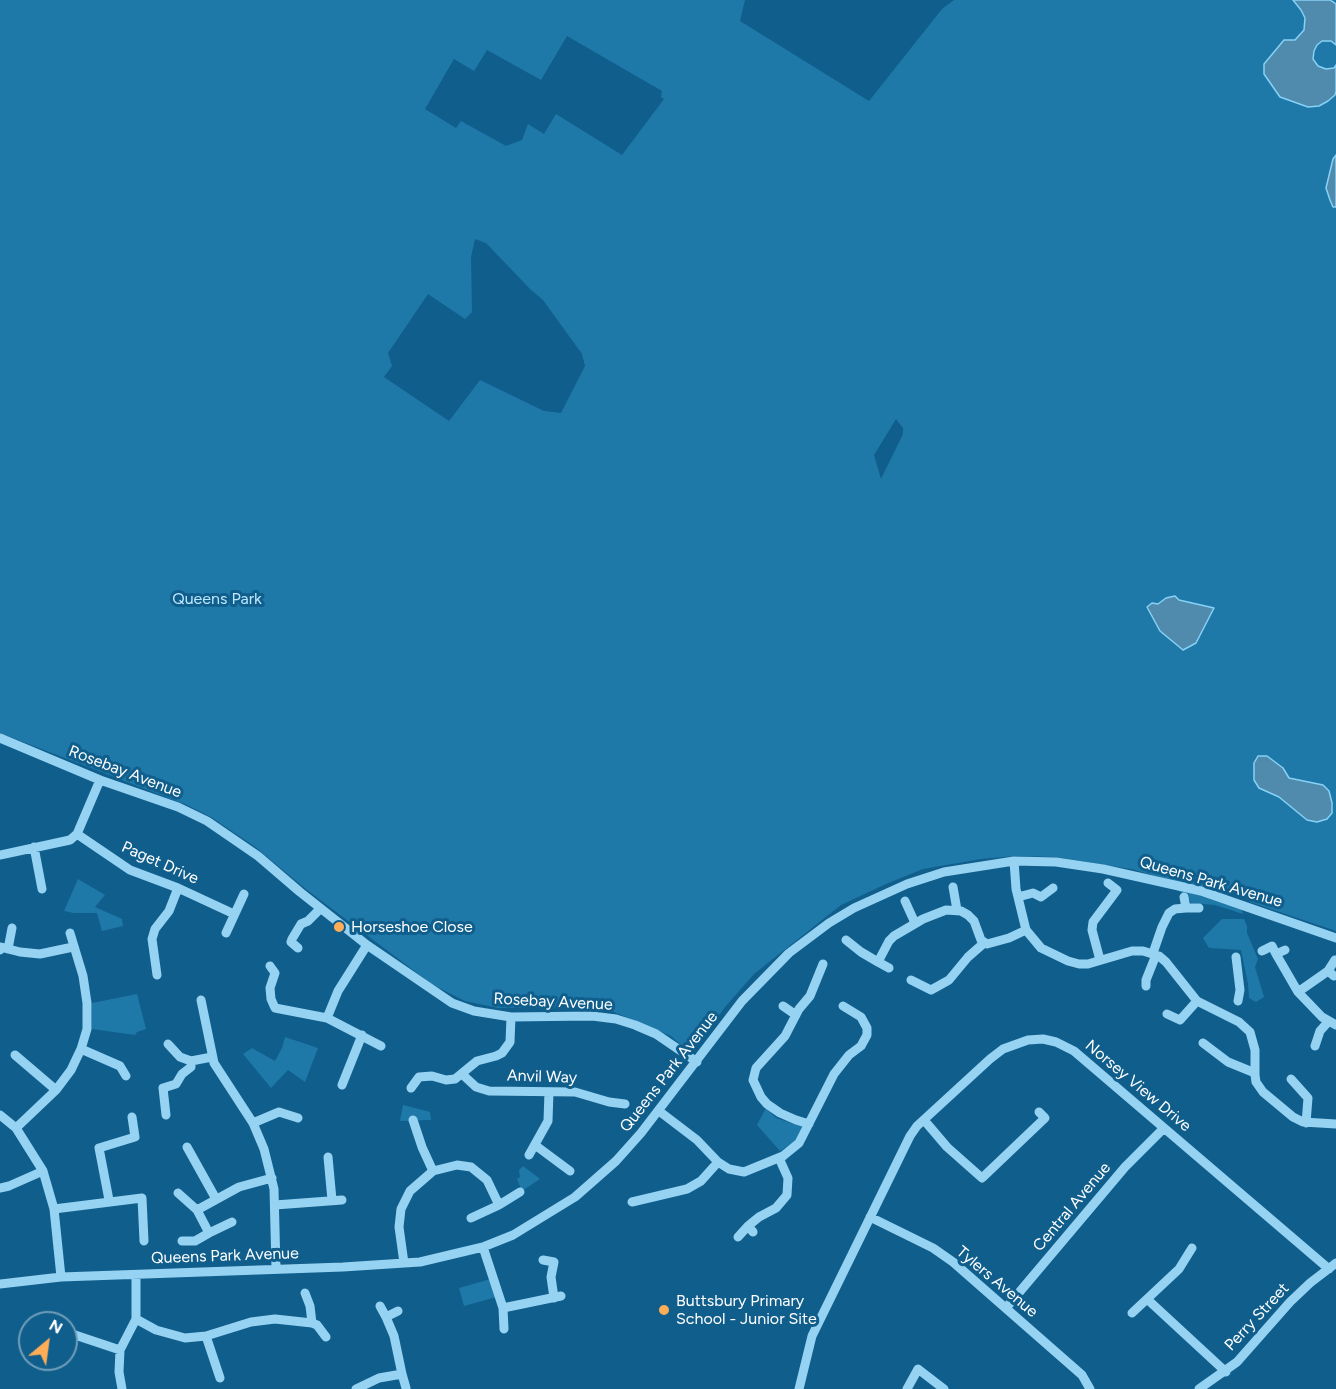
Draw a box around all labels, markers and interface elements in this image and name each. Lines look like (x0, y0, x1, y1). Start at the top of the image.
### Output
park label: Queens Park (172, 589, 262, 609)
street label: Rosebay Avenue (66, 742, 184, 802)
street label: Paget Drive (118, 837, 202, 889)
street label: Queens Park Avenue (1137, 852, 1285, 912)
place label: Horseshoe Close (351, 917, 473, 937)
marker: Horseshoe Close (332, 920, 346, 934)
street label: Rosebay Avenue (493, 989, 613, 1015)
street label: Queens Park Avenue (616, 1008, 722, 1136)
street label: Norsey View Drive (1081, 1036, 1195, 1136)
street label: Anvil Way (507, 1066, 577, 1088)
street label: Central Avenue (1029, 1159, 1115, 1255)
street label: Tylers Avenue (952, 1242, 1042, 1322)
street label: Queens Park Avenue (151, 1244, 299, 1268)
street label: Perry Street (1221, 1279, 1293, 1355)
place label: Buttsbury Primary School - Junior Site (676, 1291, 817, 1329)
marker: Buttsbury Primary School - Junior Site (657, 1303, 671, 1317)
north arrow (18, 1311, 78, 1371)
text: N (46, 1315, 66, 1338)

